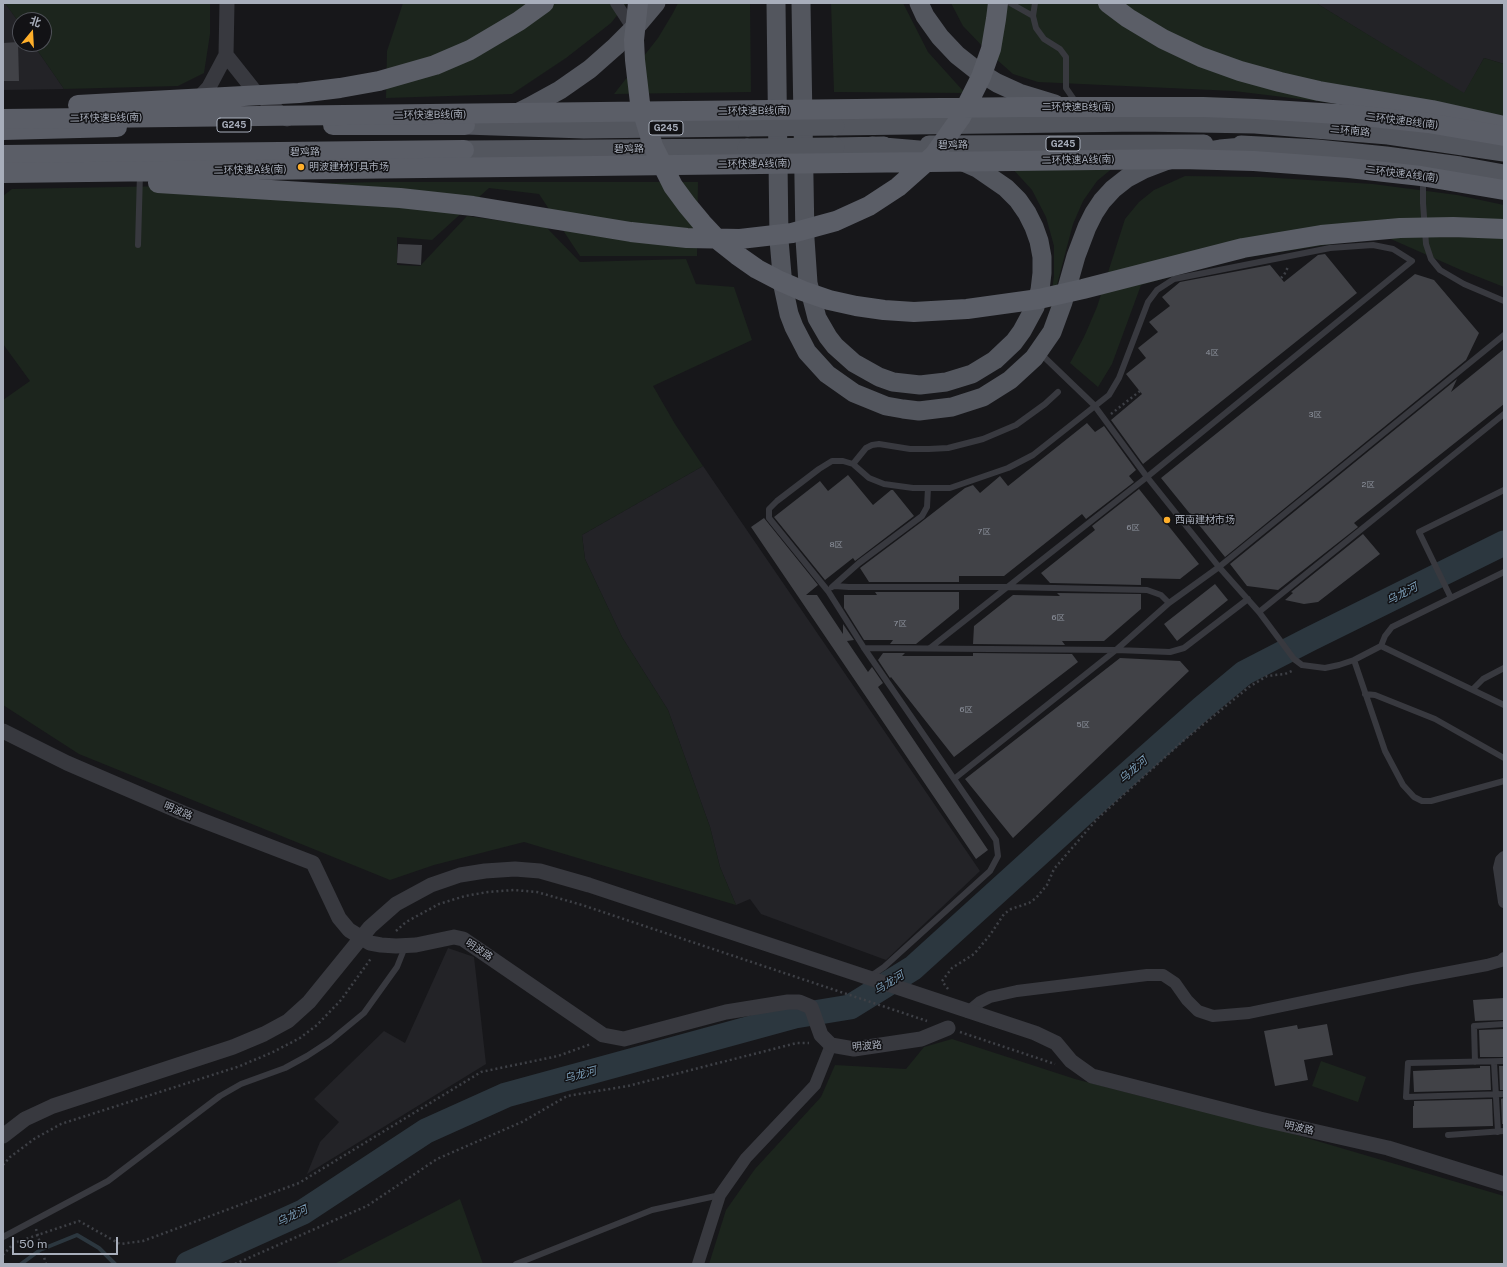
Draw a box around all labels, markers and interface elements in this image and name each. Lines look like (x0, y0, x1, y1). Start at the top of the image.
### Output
north arrow (12, 12, 52, 52)
text: 北 (28, 14, 42, 29)
street label: 二环快速B线(南) (1042, 101, 1114, 113)
street label: 二环快速B线(南) (717, 104, 791, 118)
street label: 二环快速B线(南) (393, 108, 467, 122)
street label: 二环快速B线(南) (69, 111, 143, 125)
street label: 二环快速B线(南) (1365, 111, 1439, 131)
road number: G245 (217, 118, 251, 132)
road number: G245 (649, 121, 683, 135)
street label: 二环南路 (1330, 123, 1370, 139)
road number: G245 (1046, 137, 1080, 151)
street label: 碧鸡路 (938, 139, 968, 151)
street label: 碧鸡路 (614, 143, 644, 155)
street label: 碧鸡路 (290, 146, 320, 158)
street label: 二环快速A线(南) (1041, 153, 1115, 167)
street label: 二环快速A线(南) (717, 157, 791, 171)
place label: 明波建材灯具市场 (309, 161, 389, 173)
marker: 明波建材灯具市场 (296, 162, 306, 172)
street label: 二环快速A线(南) (213, 163, 287, 177)
street label: 二环快速A线(南) (1365, 164, 1439, 184)
house number: 4区 (1205, 348, 1219, 358)
house number: 3区 (1308, 410, 1322, 420)
house number: 2区 (1362, 480, 1374, 490)
place label: 西南建材市场 (1175, 514, 1235, 526)
marker: 西南建材市场 (1162, 515, 1172, 525)
house number: 6区 (1127, 523, 1139, 533)
house number: 7区 (978, 527, 990, 537)
house number: 8区 (829, 540, 843, 550)
water label: 乌龙河 (1384, 581, 1420, 607)
house number: 6区 (1052, 613, 1064, 623)
house number: 7区 (894, 619, 906, 629)
house number: 6区 (960, 705, 972, 715)
house number: 5区 (1076, 720, 1090, 730)
water label: 乌龙河 (1116, 754, 1150, 786)
street label: 明波路 (162, 800, 194, 822)
street label: 明波路 (463, 937, 495, 963)
water label: 乌龙河 (872, 969, 906, 997)
street label: 明波路 (852, 1039, 882, 1053)
water label: 乌龙河 (562, 1064, 598, 1086)
street label: 明波路 (1283, 1119, 1315, 1137)
water label: 乌龙河 (274, 1203, 310, 1229)
scale bar (14, 1229, 120, 1255)
text: 50 m (19, 1237, 47, 1251)

